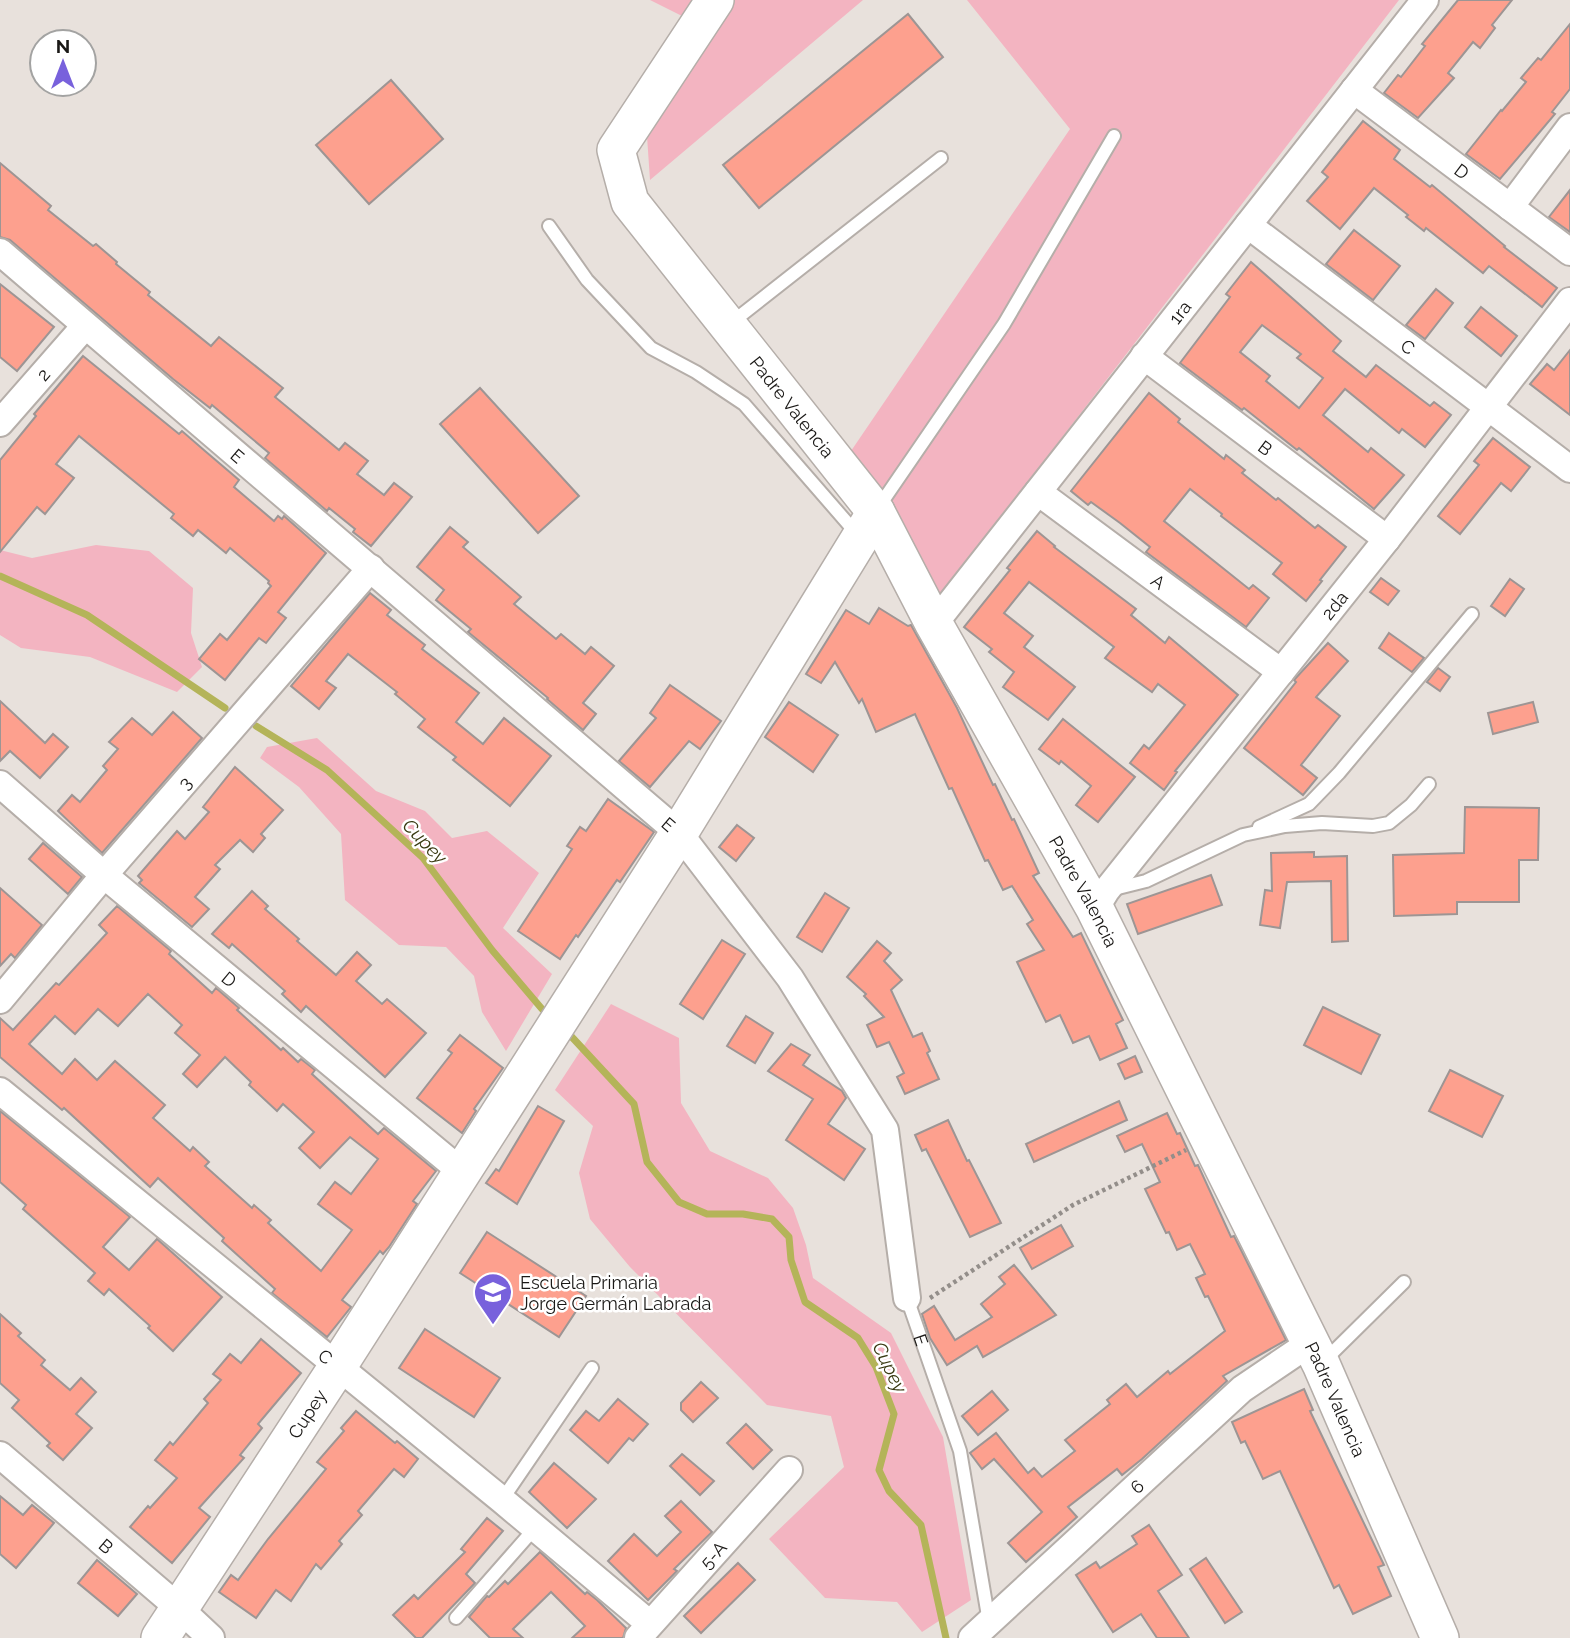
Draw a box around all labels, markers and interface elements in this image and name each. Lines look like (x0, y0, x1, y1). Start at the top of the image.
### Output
north arrow (28, 28, 98, 98)
text: N (56, 35, 70, 57)
street label: D (1451, 159, 1474, 183)
street label: 1ra (1164, 296, 1195, 328)
street label: C (1397, 334, 1419, 358)
street label: Padre Valencia (746, 352, 839, 462)
street label: 2 (32, 364, 54, 385)
street label: B (1254, 435, 1277, 459)
street label: E (227, 444, 249, 467)
street label: A (1147, 569, 1170, 593)
street label: 2da (1317, 587, 1352, 623)
street label: 3 (173, 772, 195, 793)
street label: E (658, 813, 680, 836)
water label: Cupey (398, 814, 452, 869)
street label: Padre Valencia (1045, 832, 1123, 950)
street label: D (218, 967, 241, 991)
school or university icon: Escuela Primaria Jorge Germán Labrada (472, 1271, 514, 1326)
place label: Escuela Primaria Jorge Germán Labrada (520, 1272, 711, 1314)
street label: E (910, 1331, 933, 1348)
water label: Cupey (868, 1338, 912, 1397)
street label: Padre Valencia (1301, 1338, 1370, 1460)
street label: C (314, 1344, 337, 1368)
street label: Cupey (283, 1385, 331, 1442)
street label: 6 (1126, 1475, 1148, 1498)
street label: B (95, 1534, 118, 1558)
street label: 5-A (695, 1537, 731, 1573)

